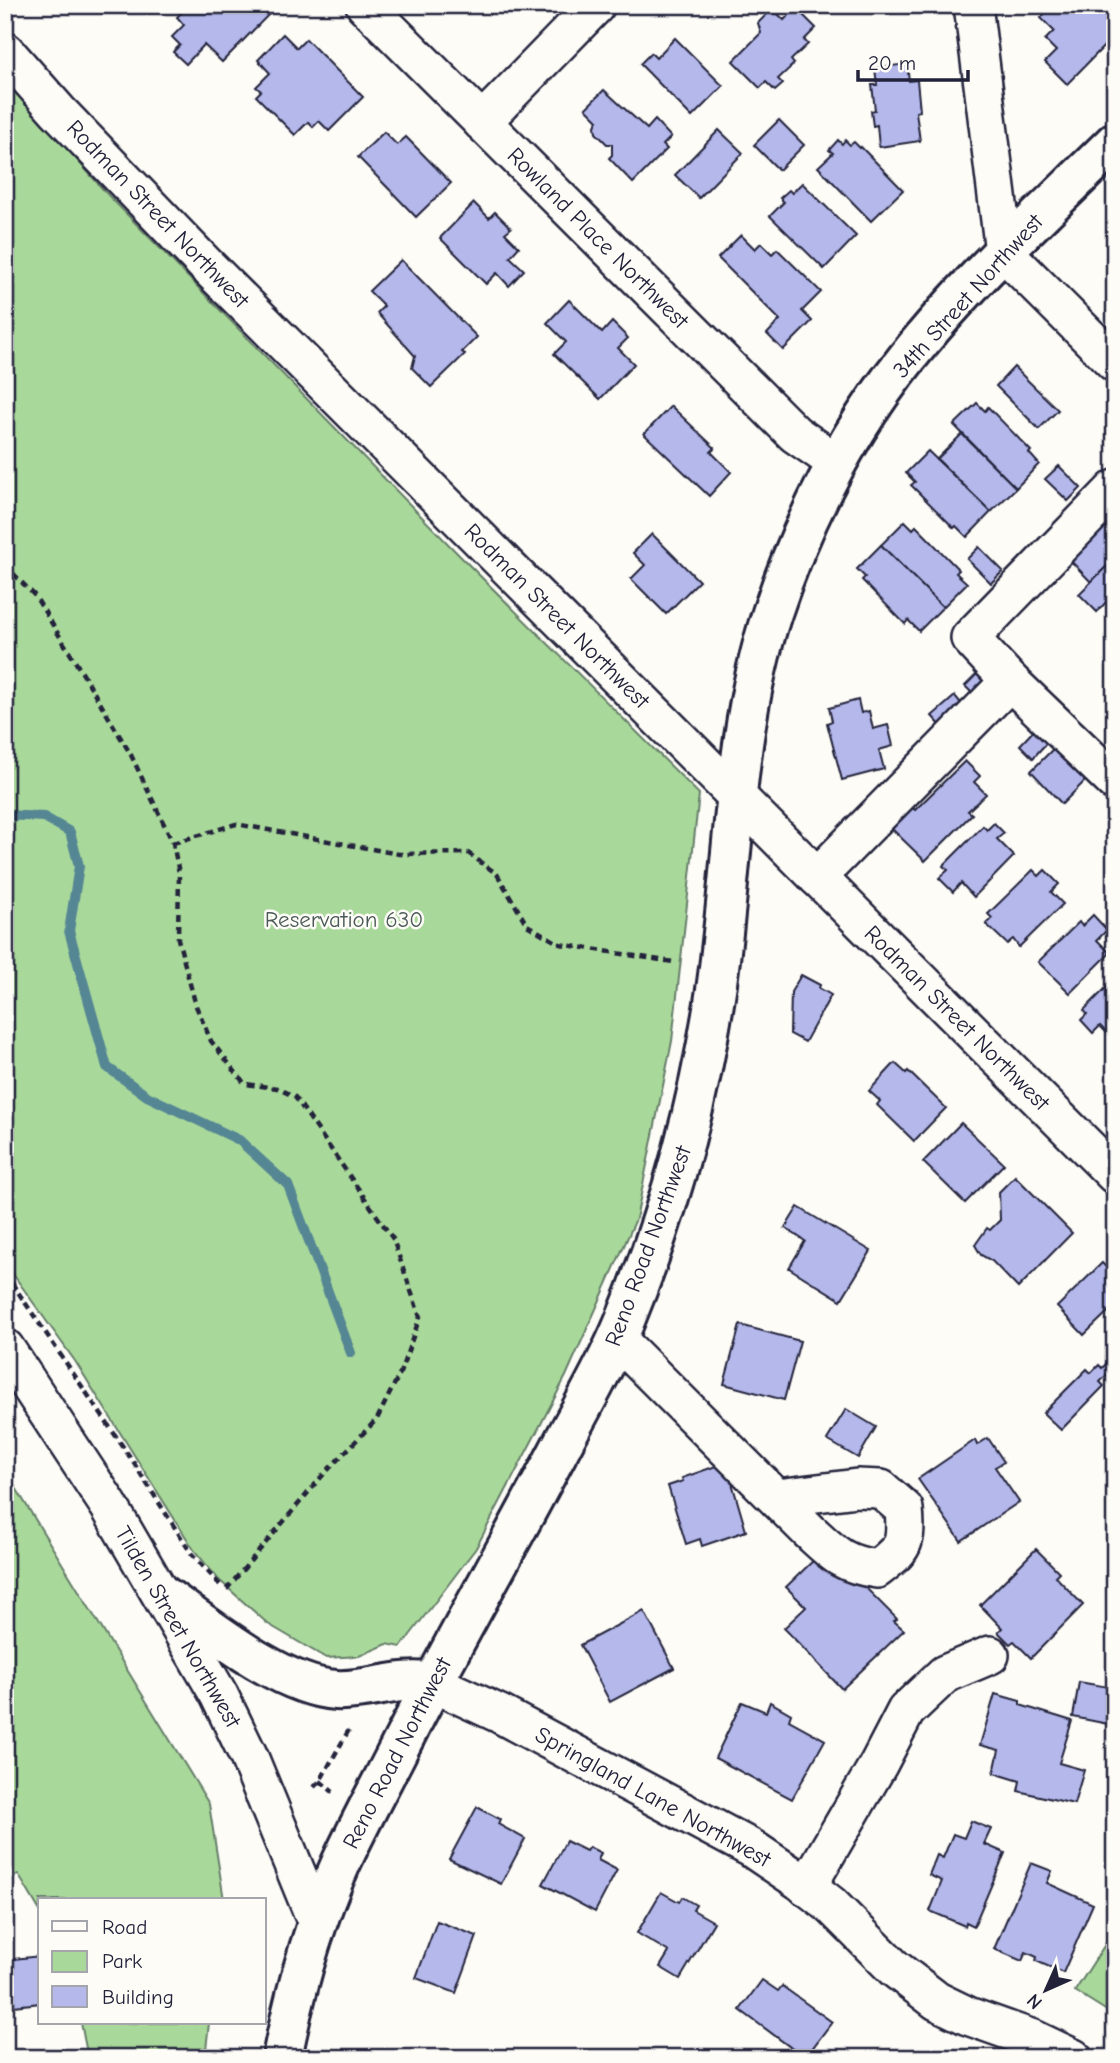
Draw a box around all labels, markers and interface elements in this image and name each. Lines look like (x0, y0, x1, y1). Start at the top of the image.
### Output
scale bar (858, 38, 968, 82)
text: 20 m (868, 51, 916, 75)
street label: Rodman Street Northwest (61, 114, 256, 315)
street label: Rowland Place Northwest (502, 142, 695, 335)
street label: 34th Street Northwest (887, 208, 1050, 383)
street label: Rodman Street Northwest (459, 518, 656, 715)
park label: Reservation 630 (265, 906, 423, 933)
street label: Rodman Street Northwest (859, 920, 1056, 1117)
street label: Reno Road Northwest (599, 1141, 697, 1350)
street label: Tilden Street Northwest (109, 1522, 247, 1734)
street label: Reno Road Northwest (337, 1652, 458, 1853)
street label: Springland Lane Northwest (531, 1721, 777, 1874)
legend (38, 1898, 266, 2024)
text: Road (102, 1915, 147, 1939)
text: Park (102, 1949, 142, 1973)
north arrow (1012, 1954, 1082, 2024)
text: Building (102, 1985, 174, 2009)
text: N (1023, 1989, 1047, 2013)

